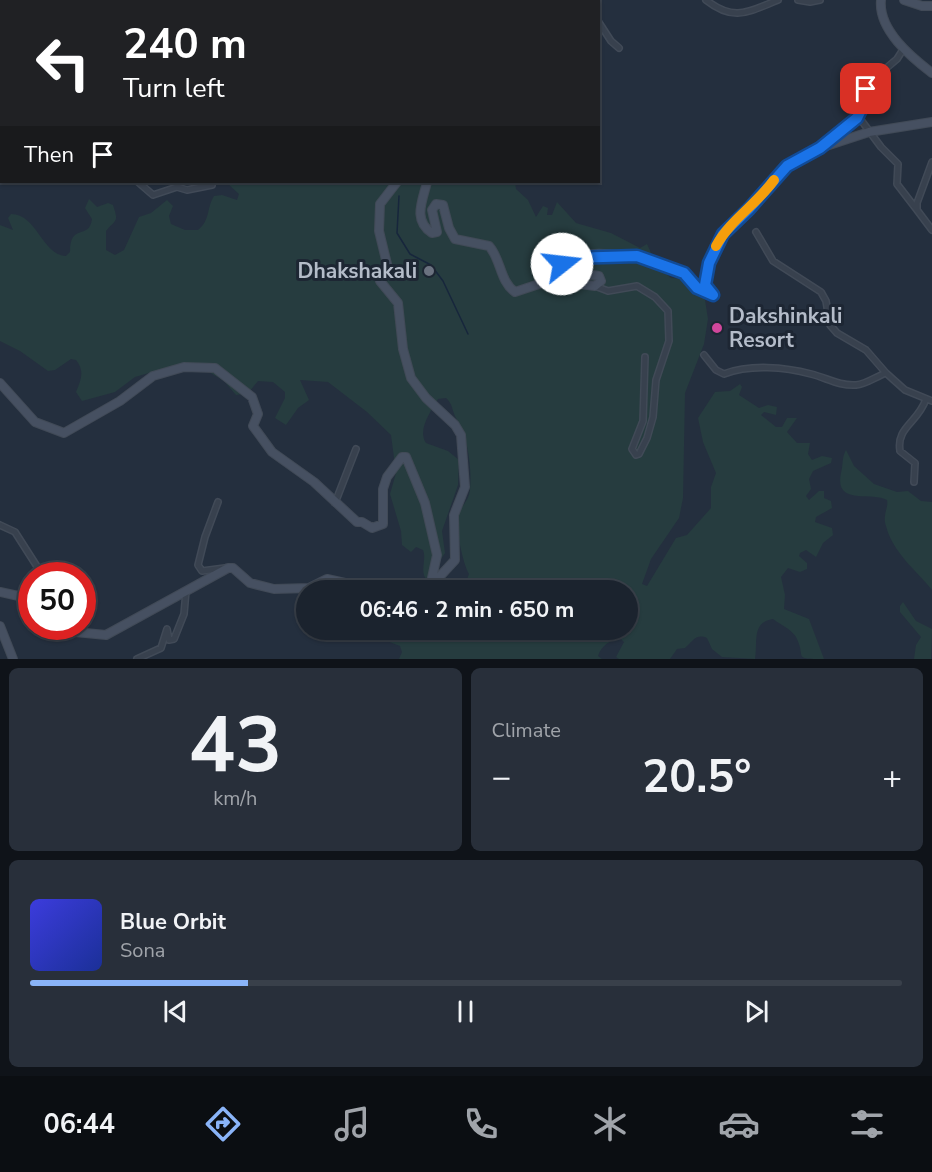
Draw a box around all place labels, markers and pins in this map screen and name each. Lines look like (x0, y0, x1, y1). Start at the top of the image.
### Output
pin (840, 63, 891, 114)
place label: Dhakshakali (297, 257, 417, 285)
marker: Dhakshakali (422, 264, 436, 278)
place label: Dakshinkali Resort (729, 302, 842, 354)
marker: Dakshinkali Resort (710, 321, 724, 335)

